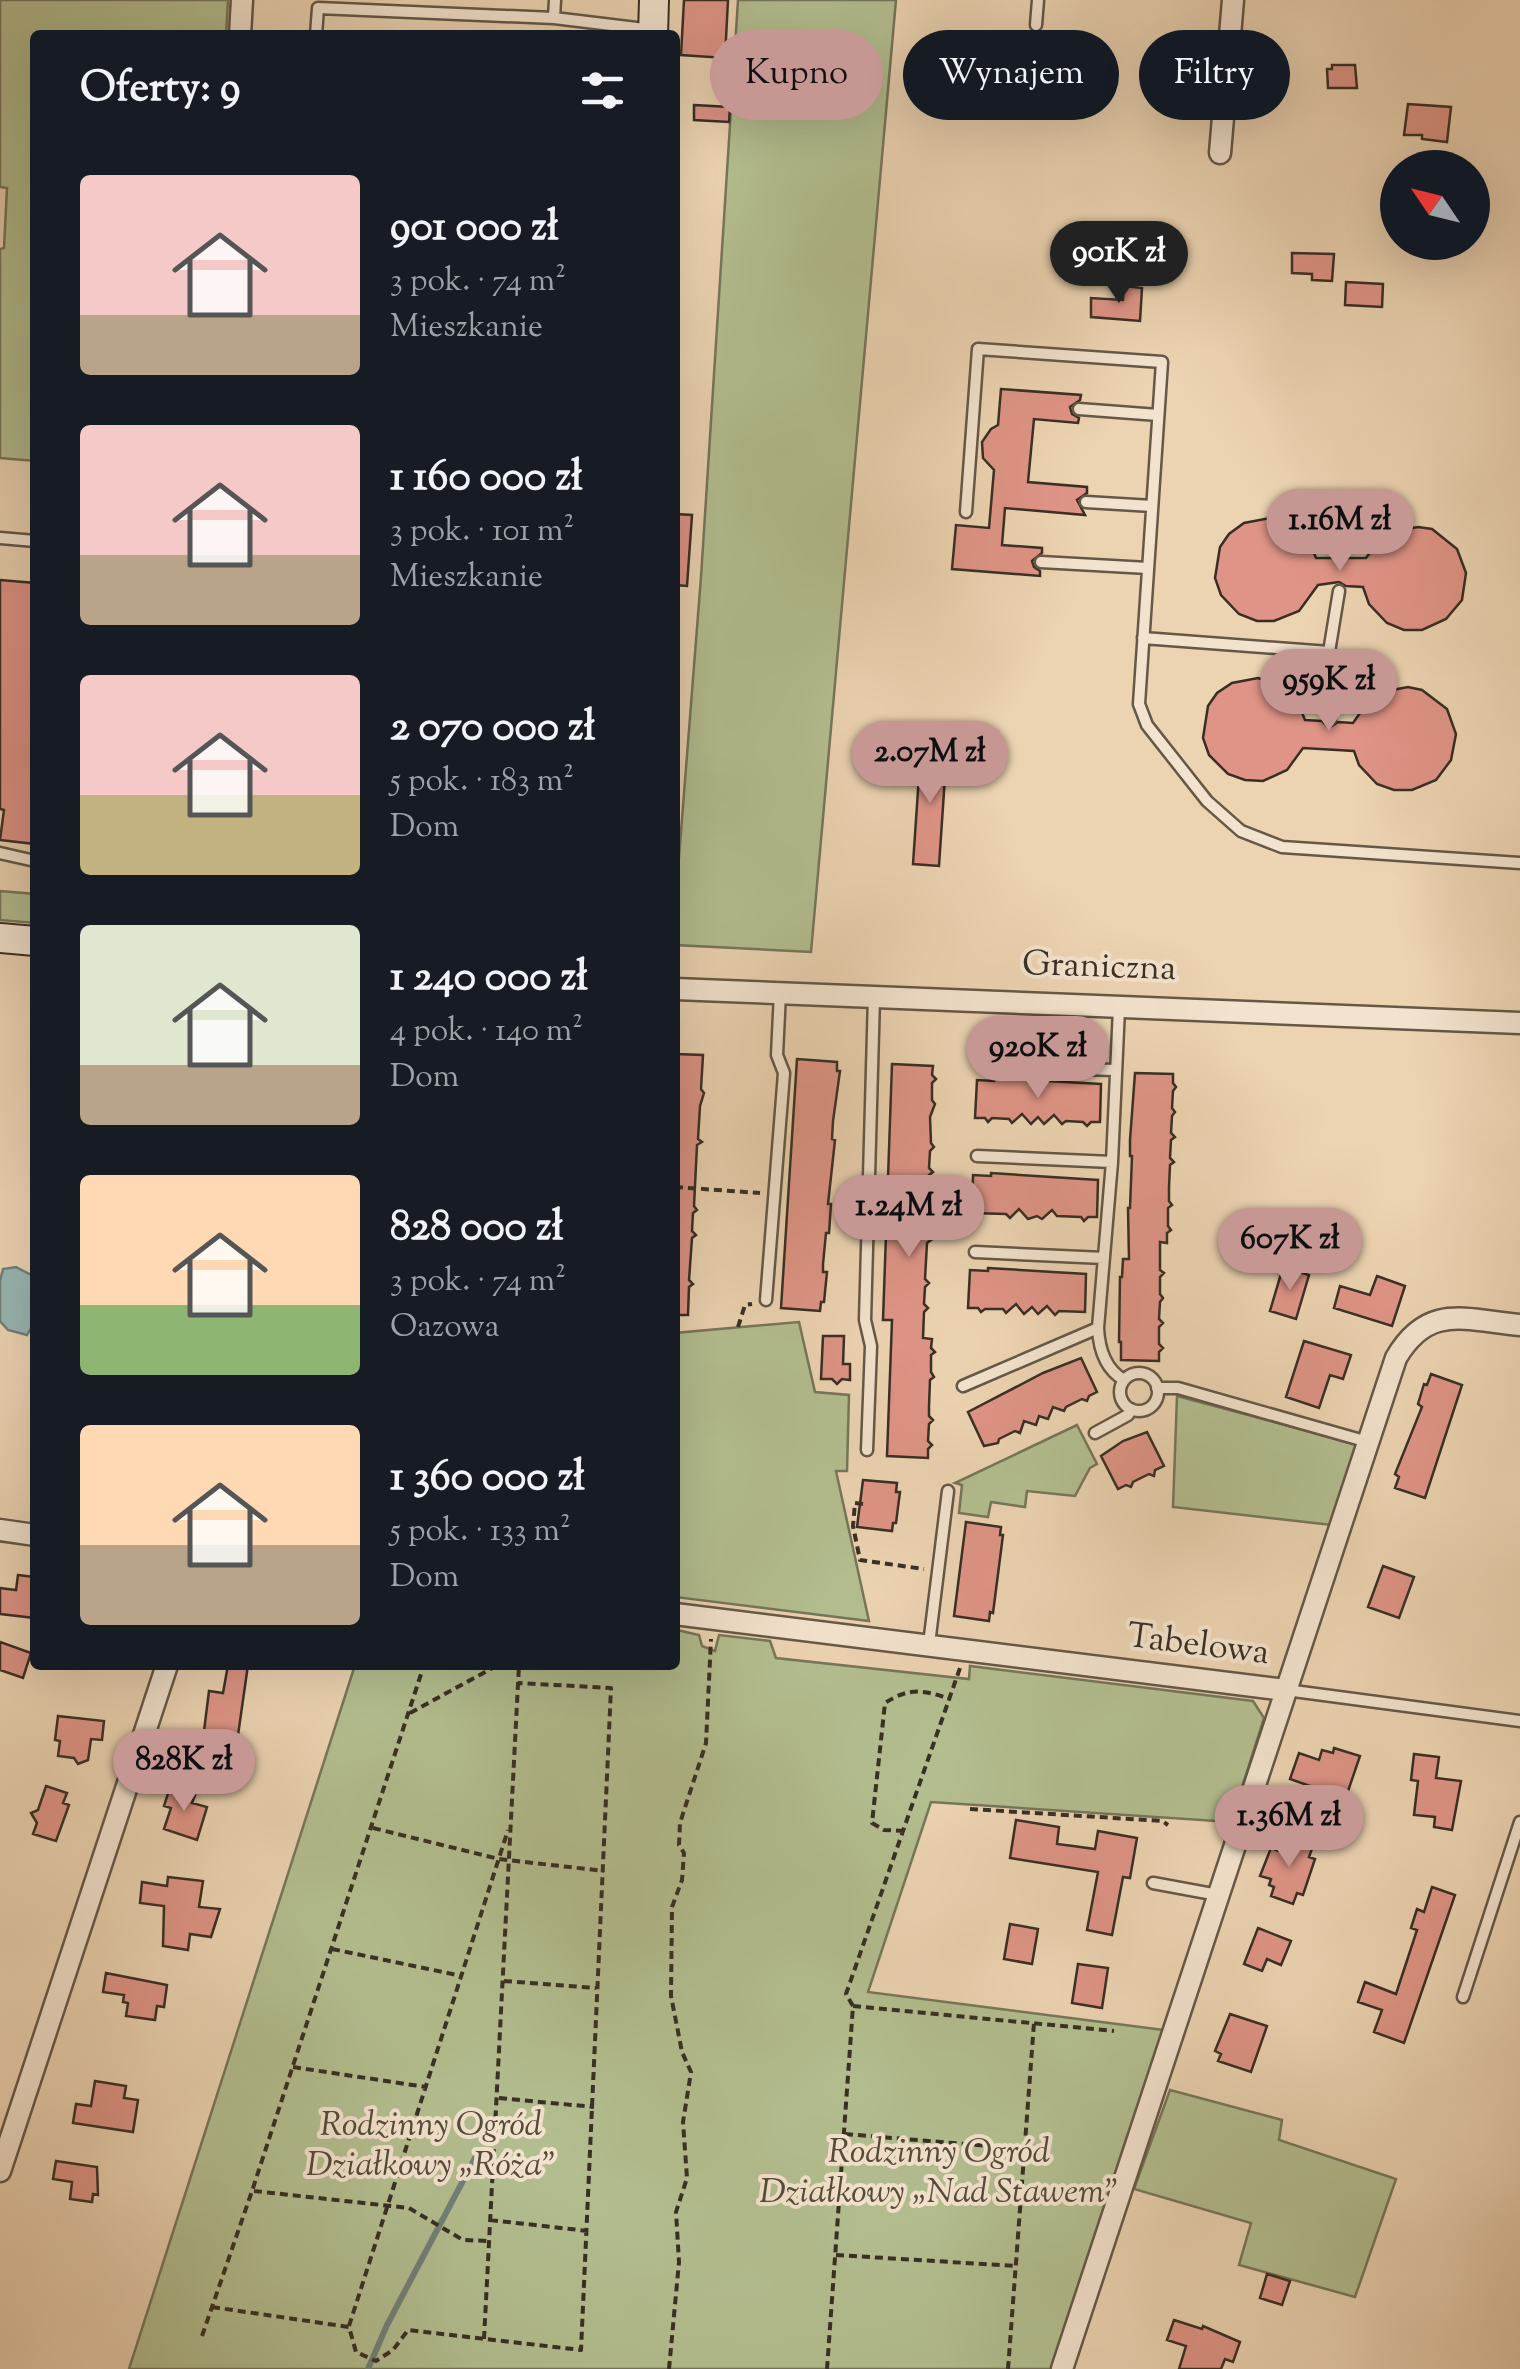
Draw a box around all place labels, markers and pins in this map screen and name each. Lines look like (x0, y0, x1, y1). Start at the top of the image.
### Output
pin: 901K zł (1027, 221, 1211, 306)
pin: 1.16M zł (1237, 489, 1443, 574)
pin: 959K zł (1237, 649, 1421, 734)
pin: 2.07M zł (827, 721, 1033, 806)
pin: 920K zł (946, 1016, 1130, 1101)
pin: 1.24M zł (806, 1175, 1012, 1260)
pin: 607K zł (1198, 1208, 1382, 1293)
pin: 828K zł (92, 1729, 276, 1814)
pin: 1.36M zł (1186, 1785, 1392, 1870)

